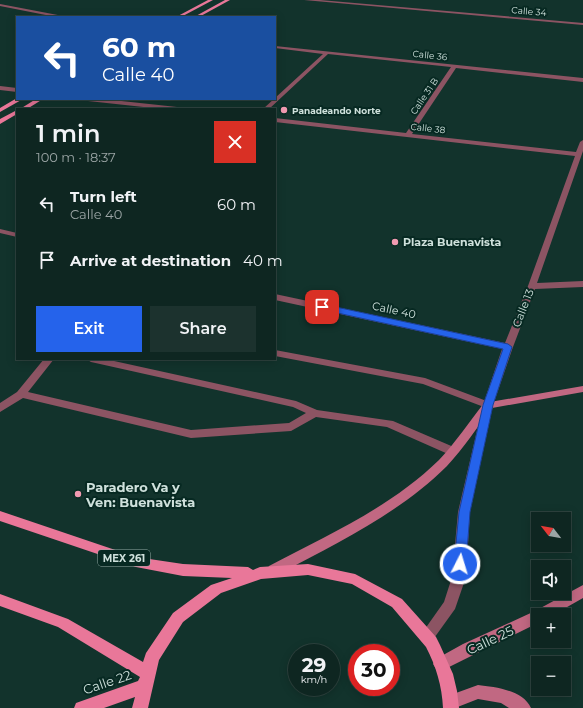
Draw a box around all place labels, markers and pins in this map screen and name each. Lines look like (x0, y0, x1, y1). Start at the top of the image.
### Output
marker: Panadeando Norte (279, 105, 289, 115)
place label: Panadeando Norte (292, 105, 381, 116)
place label: Plaza Buenavista (403, 235, 502, 249)
marker: Plaza Buenavista (390, 237, 400, 247)
pin (305, 290, 339, 324)
place label: Paradero Va y Ven: Buenavista (85, 479, 195, 510)
marker: Paradero Va y Ven: Buenavista (73, 489, 83, 499)

